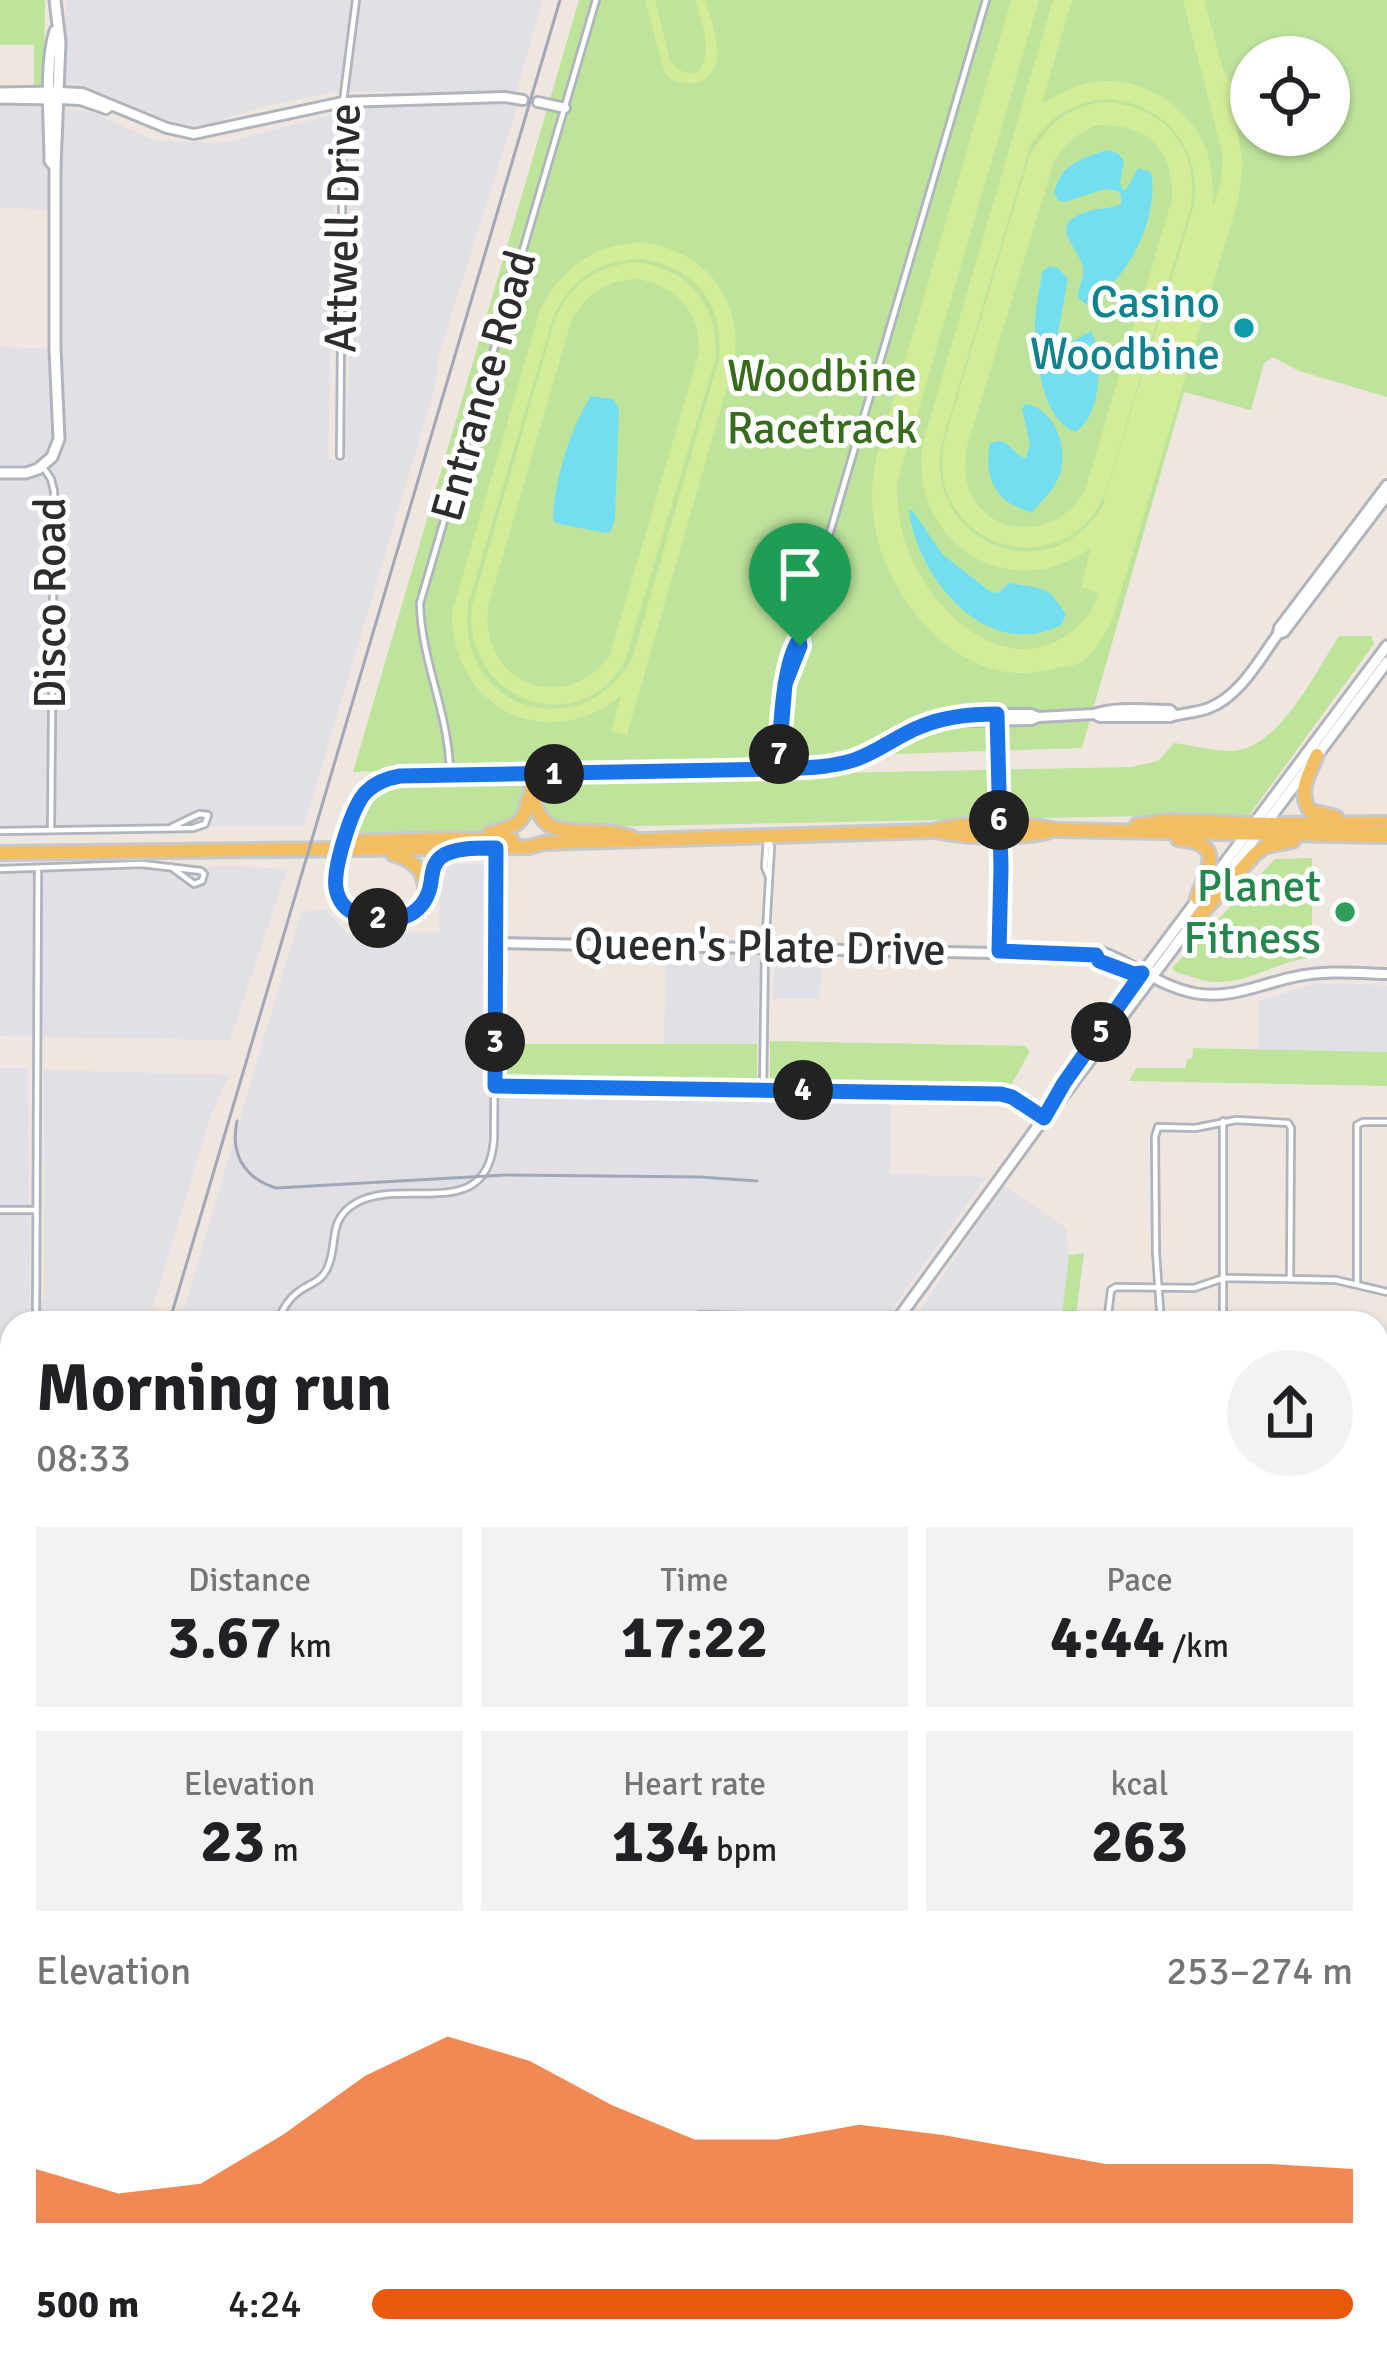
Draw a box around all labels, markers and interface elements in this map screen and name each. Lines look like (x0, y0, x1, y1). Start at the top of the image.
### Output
map controls (1230, 36, 1350, 156)
button: locate (1230, 36, 1350, 156)
street label: Attwell Drive (313, 103, 373, 353)
street label: Entrance Road (419, 244, 549, 528)
place label: Casino Woodbine (1030, 275, 1220, 382)
marker: Casino Woodbine (1231, 315, 1257, 341)
park label: Woodbine Racetrack (726, 349, 918, 456)
street label: Disco Road (23, 497, 78, 709)
pin (749, 523, 851, 646)
icon: arrive (767, 541, 833, 607)
pin: 7 (749, 724, 809, 784)
text: 7 (770, 733, 788, 774)
pin: 1 (524, 744, 584, 804)
text: 1 (545, 753, 563, 794)
pin: 6 (969, 790, 1029, 850)
text: 6 (990, 799, 1008, 840)
place label: Planet Fitness (1183, 859, 1321, 966)
pin: 2 (348, 888, 408, 948)
text: 2 (369, 897, 387, 938)
marker: Planet Fitness (1332, 899, 1358, 925)
street label: Queen's Plate Drive (574, 916, 946, 978)
pin: 5 (1071, 1002, 1131, 1062)
text: 5 (1092, 1011, 1110, 1052)
pin: 3 (465, 1012, 525, 1072)
text: 3 (486, 1021, 504, 1062)
pin: 4 (773, 1060, 833, 1120)
text: 4 (794, 1069, 812, 1110)
text: Morning run (36, 1348, 392, 1429)
button: share (1227, 1350, 1353, 1476)
text: 08:33 (36, 1434, 131, 1482)
text: Distance (188, 1560, 311, 1601)
text: Time (661, 1560, 729, 1601)
text: Pace (1106, 1560, 1173, 1601)
text: 3.67 (167, 1601, 282, 1675)
text: 17:22 (621, 1601, 768, 1675)
text: 4:44 (1050, 1601, 1165, 1675)
text: km (282, 1626, 332, 1667)
text: /km (1165, 1626, 1229, 1667)
text: Elevation (184, 1764, 315, 1805)
text: Heart rate (623, 1764, 766, 1805)
text: kcal (1111, 1764, 1168, 1805)
text: 23 (200, 1805, 265, 1879)
text: 134 (612, 1805, 709, 1879)
text: 263 (1091, 1805, 1188, 1879)
text: m (265, 1830, 299, 1871)
text: bpm (709, 1830, 777, 1871)
text: Elevation (36, 1947, 191, 1995)
text: 253–274 m (1166, 1947, 1353, 1995)
text: 500 m (36, 2280, 139, 2328)
text: 4:24 (228, 2280, 302, 2328)

